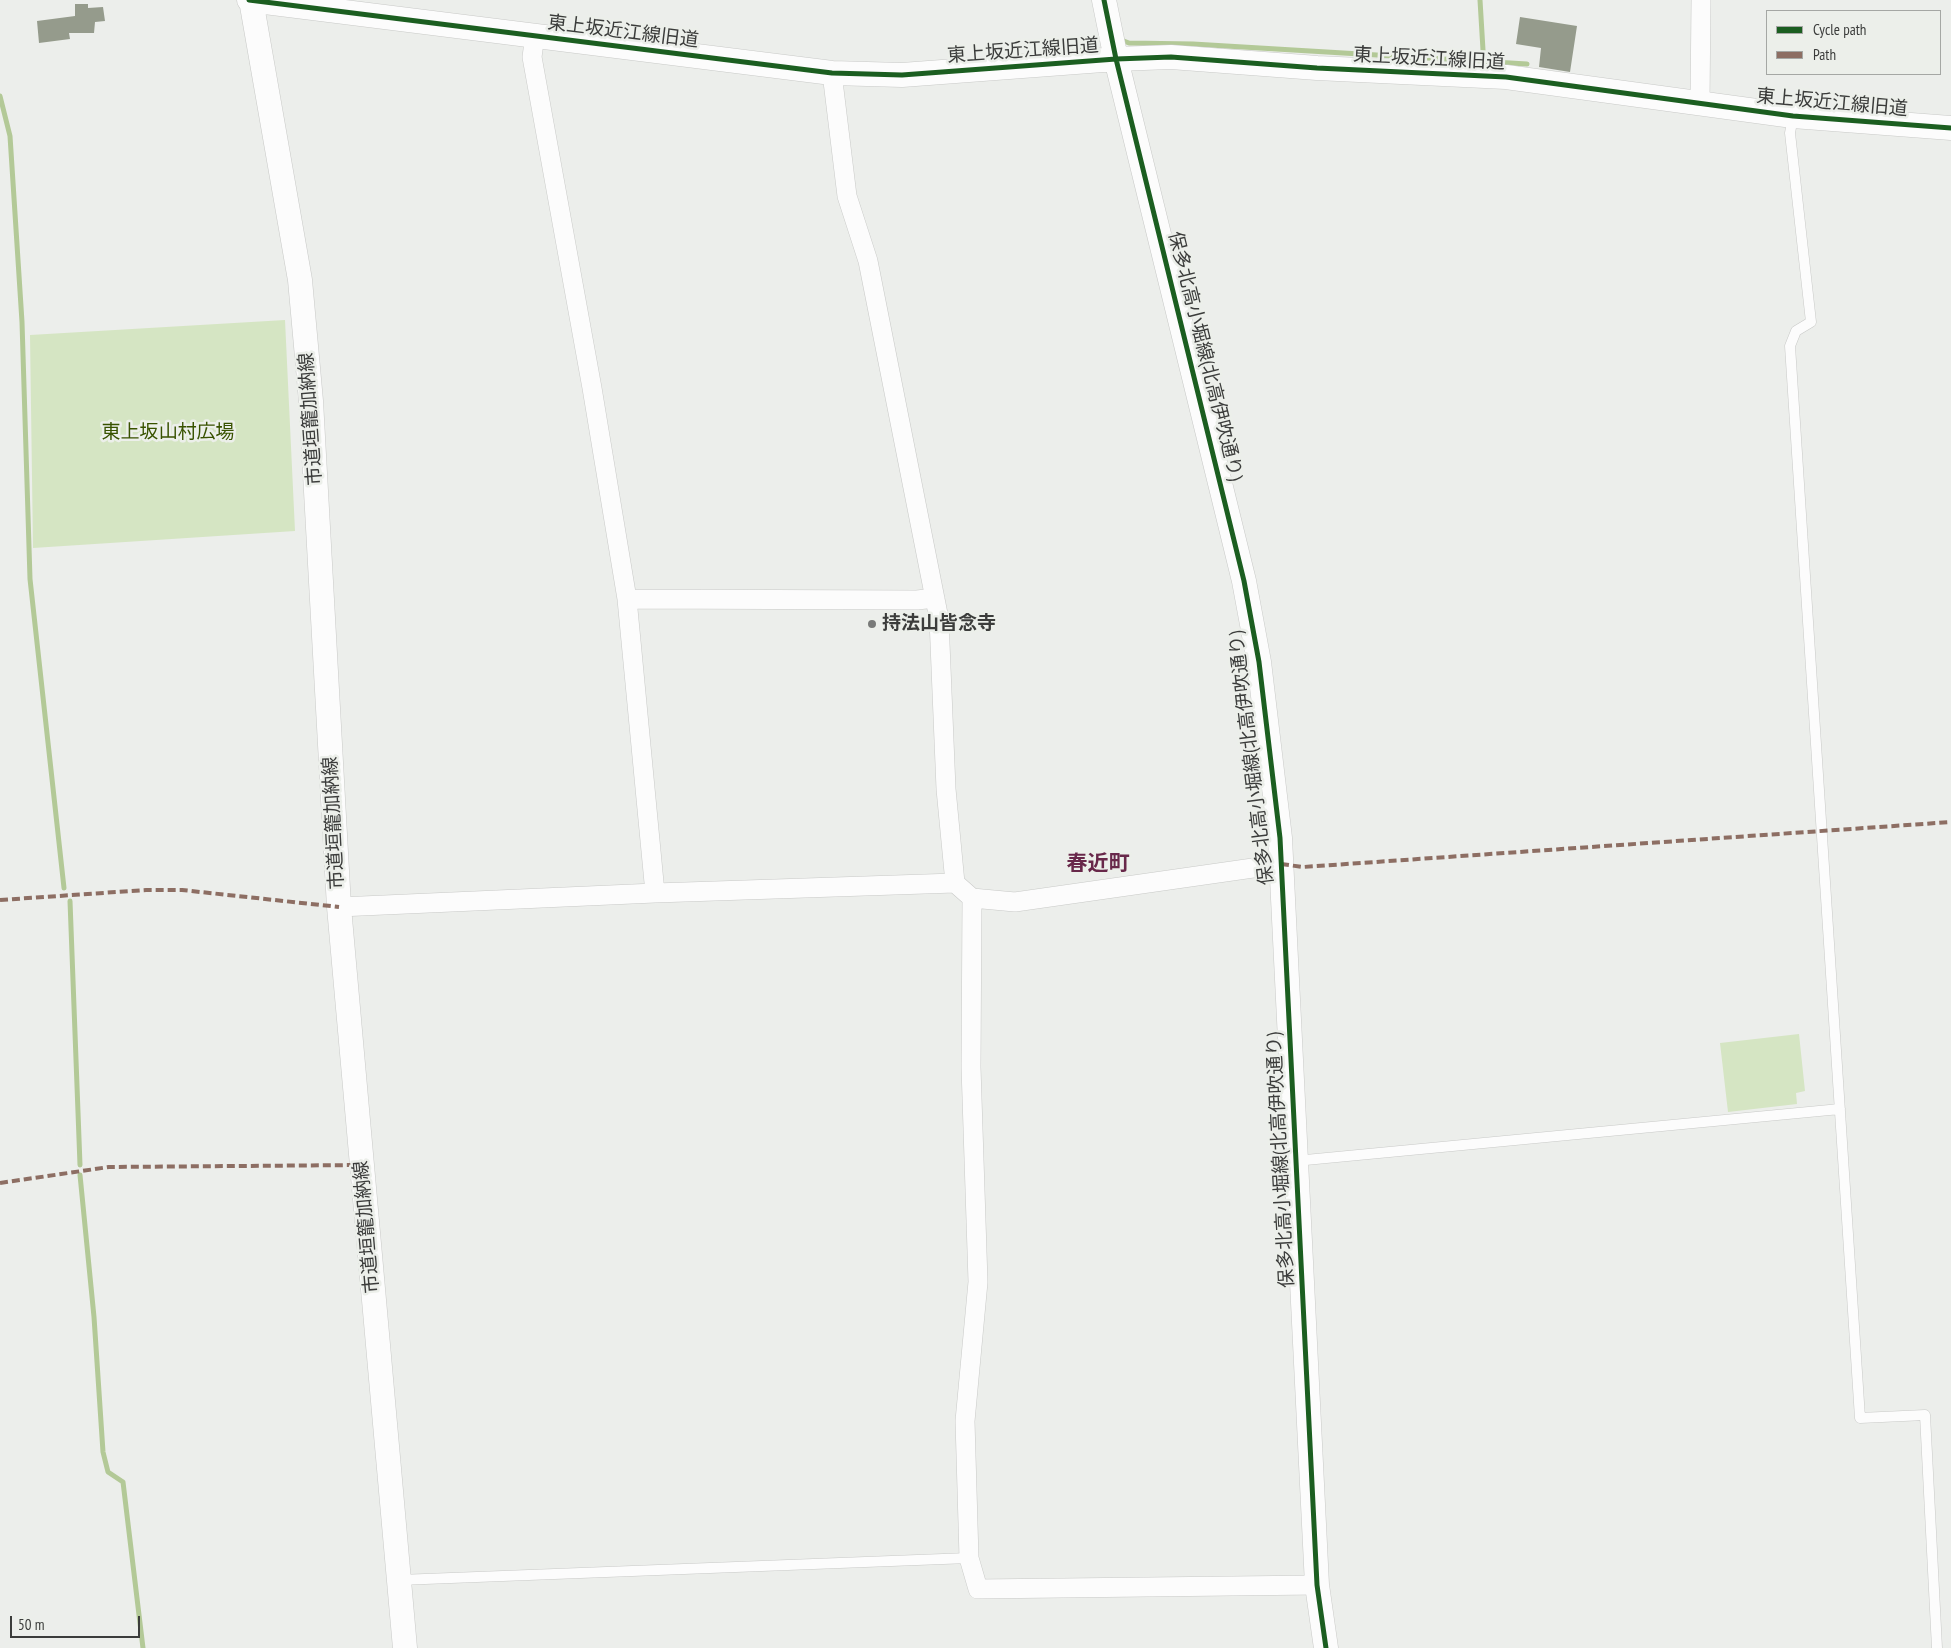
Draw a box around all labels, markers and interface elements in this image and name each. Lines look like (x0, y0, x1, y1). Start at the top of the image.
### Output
legend (1766, 10, 1941, 75)
street label: 東上坂近江線旧道 (546, 11, 700, 53)
text: Cycle path (1813, 20, 1866, 39)
street label: 東上坂近江線旧道 (946, 34, 1100, 68)
street label: 東上坂近江線旧道 (1353, 44, 1505, 74)
text: Path (1813, 45, 1836, 64)
street label: 東上坂近江線旧道 (1755, 85, 1909, 121)
street label: 保多北高小堀線(北高伊吹通り) (1163, 229, 1247, 483)
street label: 市道垣籠加納線 (295, 352, 327, 486)
park label: 東上坂山村広場 (102, 422, 234, 444)
place label: 持法山皆念寺 (882, 613, 996, 635)
marker: 持法山皆念寺 (866, 618, 878, 630)
street label: 保多北高小堀線(北高伊吹通り) (1225, 630, 1279, 886)
street label: 市道垣籠加納線 (319, 756, 349, 890)
district label: 春近町 (1067, 851, 1129, 877)
street label: 保多北高小堀線(北高伊吹通り) (1263, 1032, 1299, 1288)
street label: 市道垣籠加納線 (350, 1160, 384, 1294)
scale bar (12, 1606, 142, 1638)
text: 50 m (18, 1615, 44, 1634)

